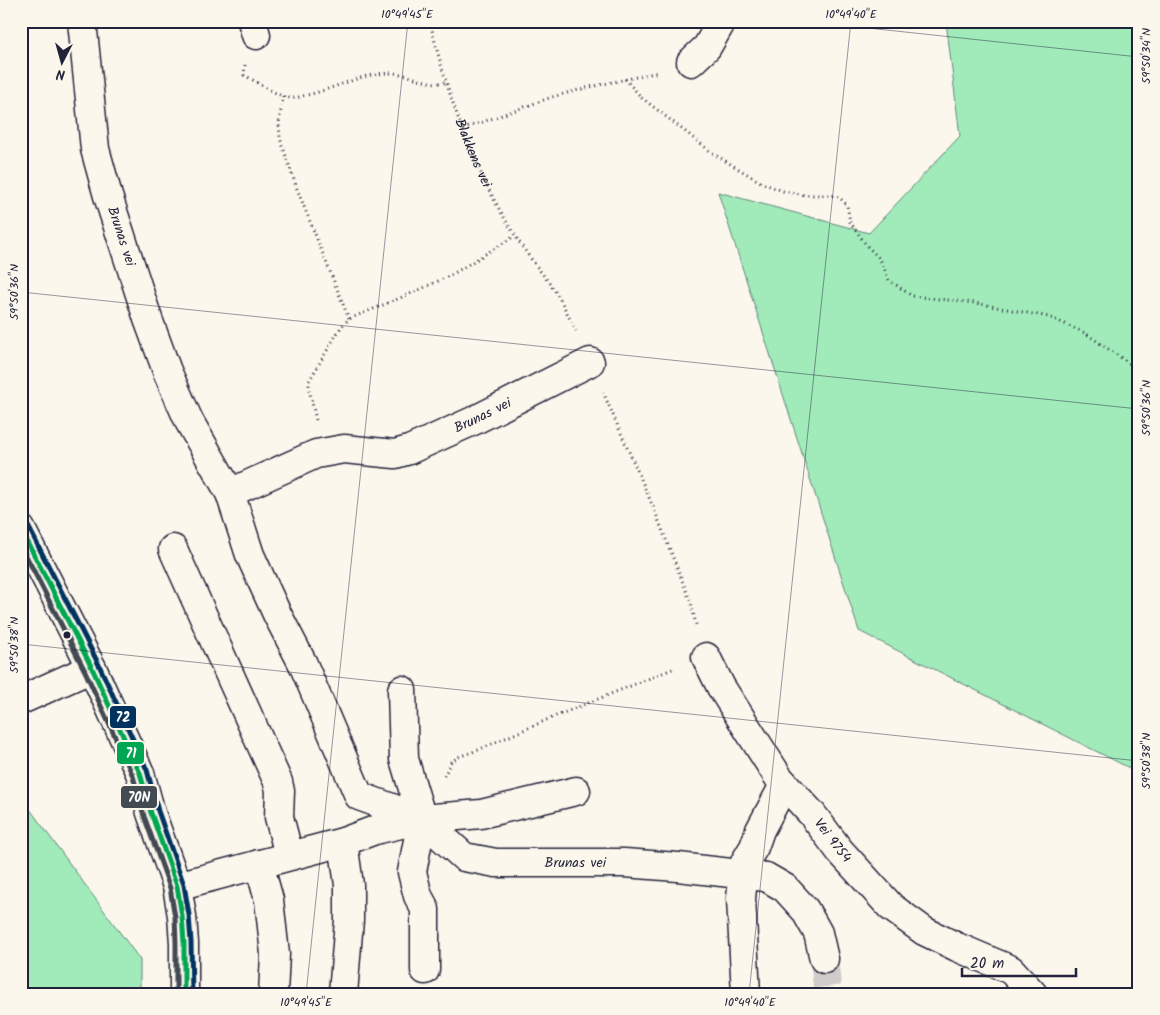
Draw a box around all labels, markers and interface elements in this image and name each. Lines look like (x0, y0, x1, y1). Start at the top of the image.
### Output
text: 10°49'45"E (381, 5, 434, 24)
text: 10°49'40"E (825, 5, 878, 24)
text: 59°50'34"N (1137, 28, 1156, 84)
north arrow (38, 38, 88, 88)
text: N (55, 63, 66, 85)
street label: Blakkens vei (448, 115, 498, 192)
street label: Brunas vei (101, 204, 141, 270)
text: 59°50'36"N (5, 264, 24, 320)
text: 59°50'36"N (1137, 380, 1156, 436)
street label: Brunas vei (451, 392, 516, 439)
text: 59°50'38"N (5, 617, 24, 673)
unlabelled marker (62, 630, 72, 640)
line badge: 72 (109, 705, 137, 729)
text: 72 (116, 707, 130, 729)
text: 59°50'38"N (1137, 733, 1156, 789)
line badge: 71 (116, 741, 145, 765)
text: 71 (126, 743, 137, 765)
line badge: 70N (120, 785, 158, 809)
text: 70N (128, 787, 150, 809)
street label: Vei 9754 (808, 814, 857, 868)
street label: Brunas vei (545, 852, 607, 874)
scale bar (962, 945, 1076, 977)
text: 20 m (970, 952, 1004, 976)
text: 10°49'45"E (280, 993, 333, 1012)
text: 10°49'40"E (724, 993, 777, 1012)

